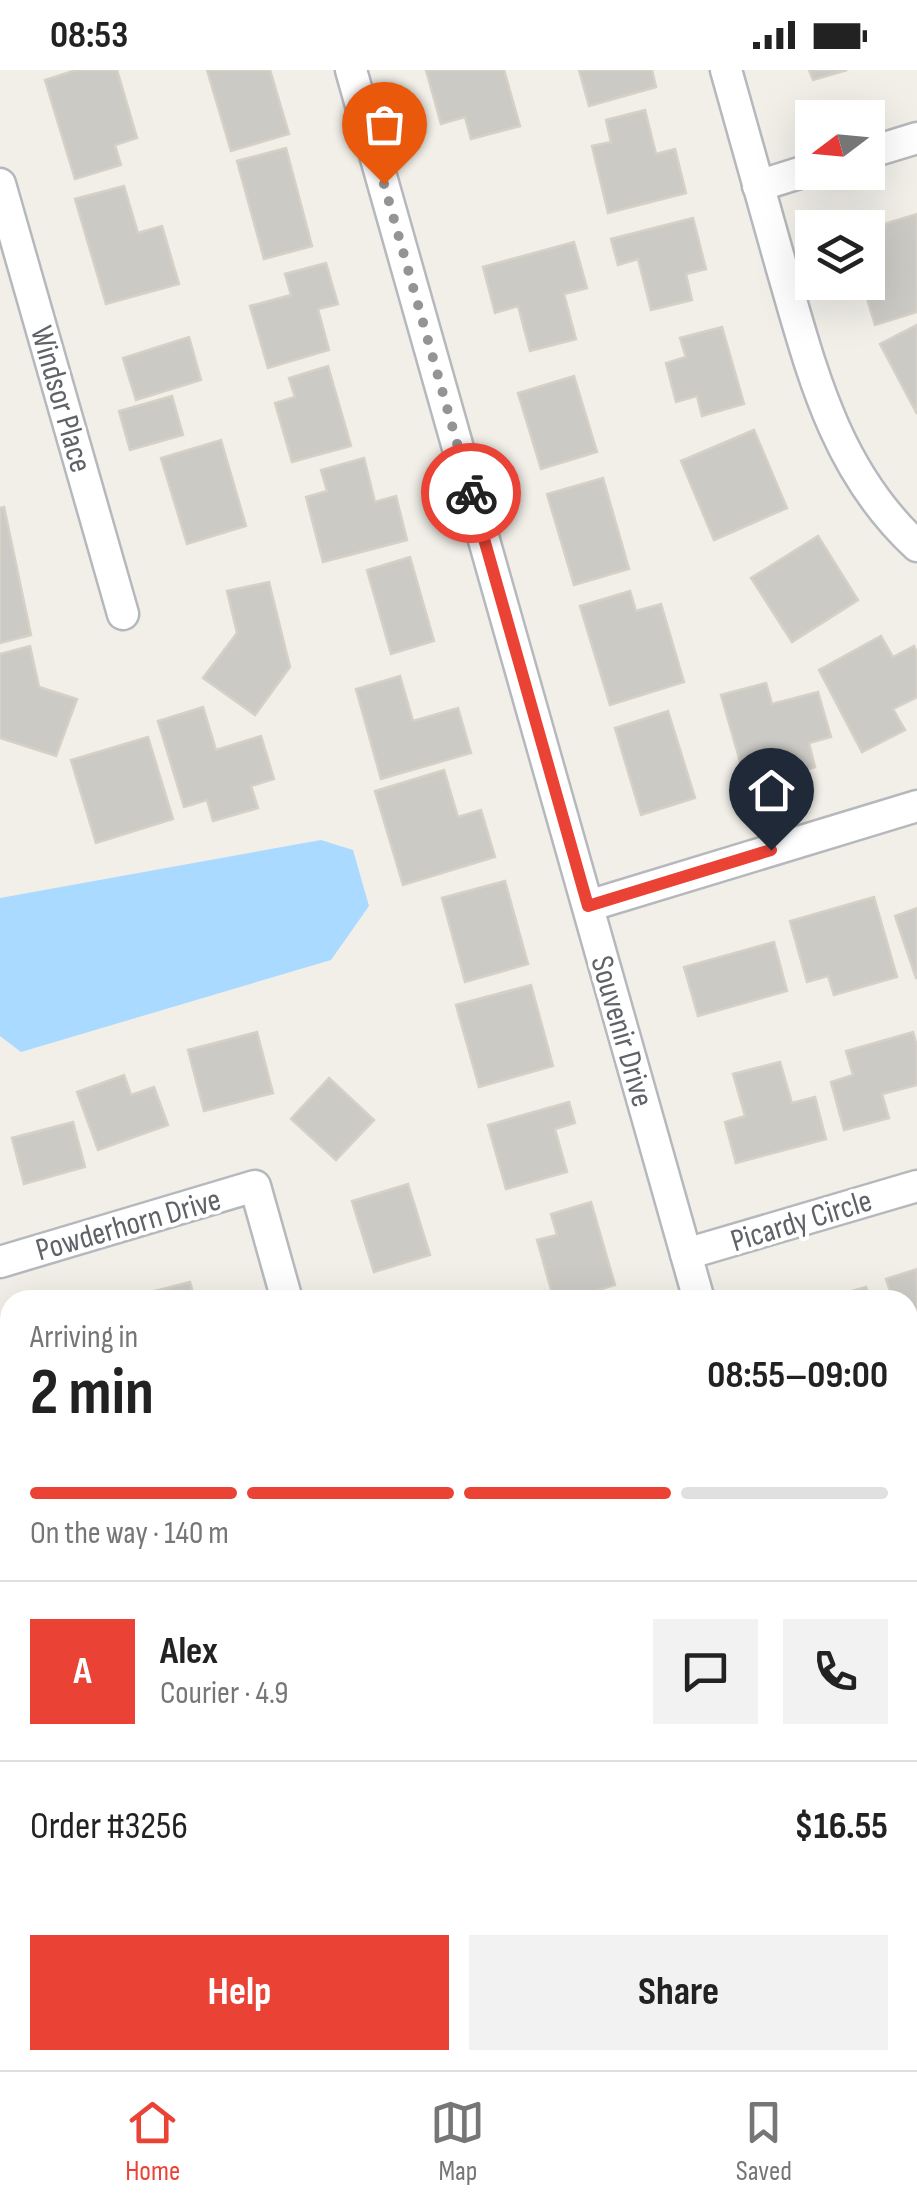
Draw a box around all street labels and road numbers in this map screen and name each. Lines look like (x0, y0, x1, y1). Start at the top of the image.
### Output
street label: Windsor Place (21, 322, 100, 477)
street label: Souvenir Drive (581, 951, 662, 1111)
street label: Powderhorn Drive (31, 1180, 225, 1270)
street label: Picardy Circle (726, 1182, 877, 1261)

